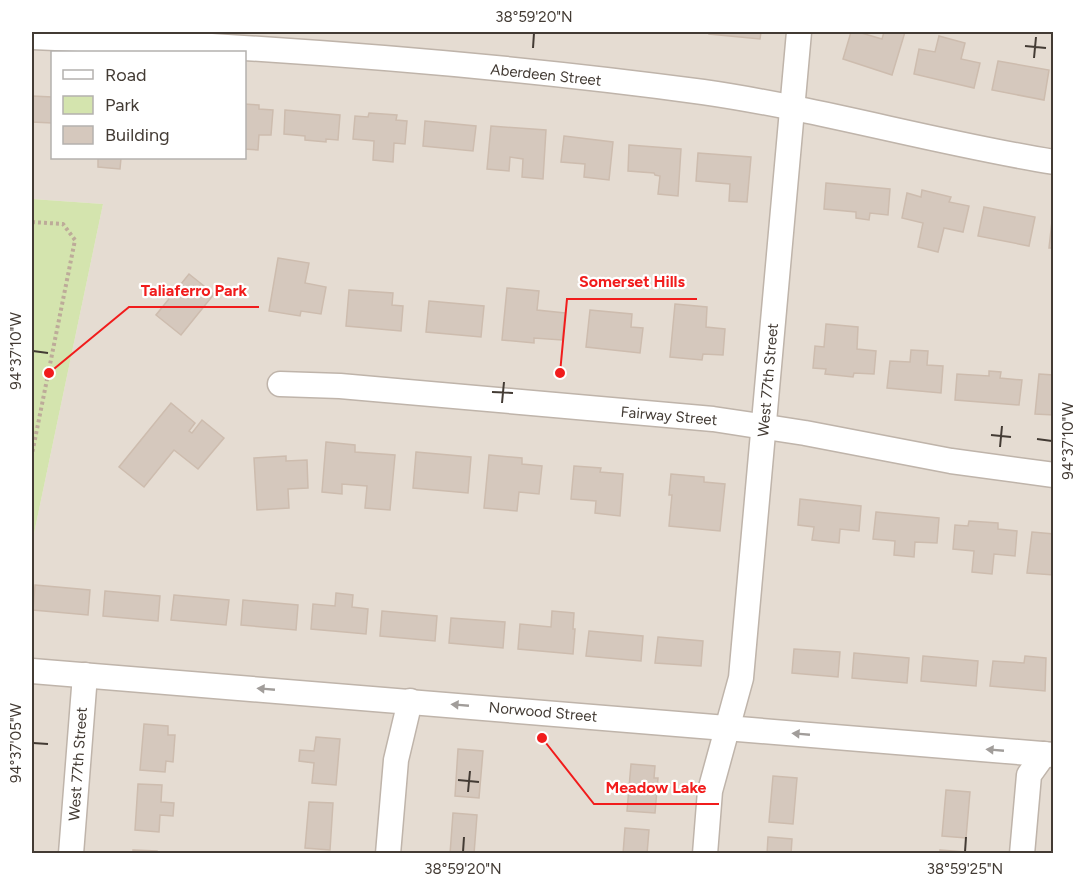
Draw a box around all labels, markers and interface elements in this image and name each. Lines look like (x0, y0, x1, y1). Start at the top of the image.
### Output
text: 38°59'20"N (495, 8, 573, 26)
legend (51, 51, 246, 159)
street label: Aberdeen Street (490, 60, 603, 90)
text: Road (105, 64, 146, 86)
text: Park (105, 94, 140, 116)
text: Building (105, 124, 170, 146)
callout: Somerset Hills (567, 265, 697, 299)
text: Somerset Hills (579, 272, 686, 291)
callout: Taliaferro Park (129, 273, 259, 307)
text: Taliaferro Park (141, 281, 248, 300)
text: 94°37'10"W (7, 312, 25, 390)
street label: West 77th Street (754, 322, 782, 438)
text: 94°37'10"W (1059, 402, 1077, 480)
street label: Fairway Street (620, 403, 718, 429)
one-way arrow (256, 685, 275, 694)
street label: Norwood Street (488, 698, 598, 726)
one-way arrow (451, 700, 470, 710)
text: 94°37'05"W (7, 702, 25, 783)
street label: West 77th Street (65, 706, 91, 822)
one-way arrow (791, 729, 810, 739)
one-way arrow (986, 745, 1005, 755)
callout: Meadow Lake (594, 770, 719, 804)
text: Meadow Lake (606, 778, 707, 797)
text: 38°59'20"N (424, 860, 502, 878)
text: 38°59'25"N (927, 860, 1003, 878)

